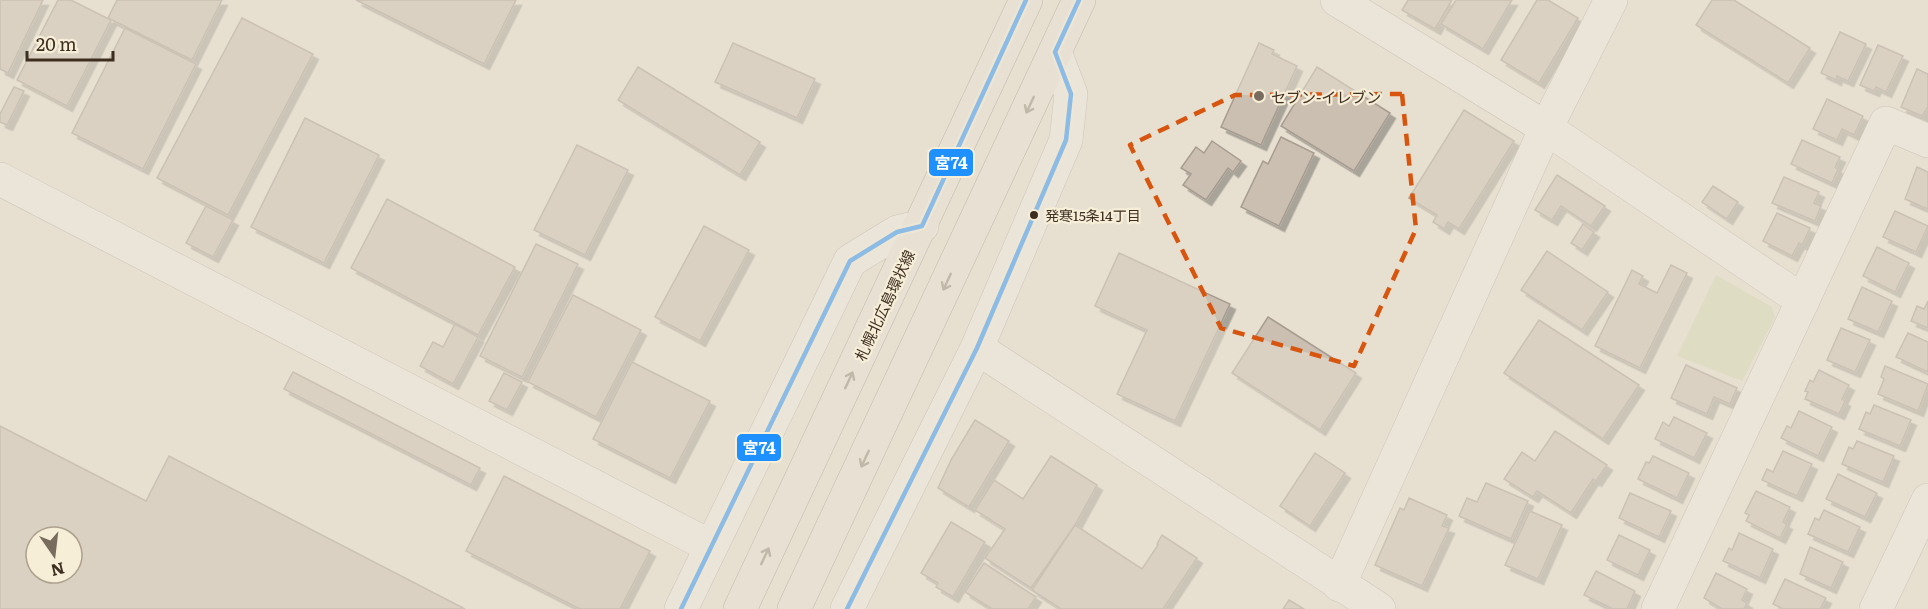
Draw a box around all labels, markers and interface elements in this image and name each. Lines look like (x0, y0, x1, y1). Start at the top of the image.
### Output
scale bar (27, 24, 112, 62)
text: 20 m (36, 30, 77, 57)
place label: セブン-イレブン (1271, 85, 1381, 108)
marker: セブン-イレブン (1252, 89, 1266, 103)
one-way arrow (1024, 96, 1035, 114)
line badge: 宮74 (928, 148, 974, 177)
text: 宮74 (934, 150, 968, 174)
place label: 発寒15条14丁目 (1045, 205, 1141, 225)
marker: 発寒15条14丁目 (1028, 209, 1040, 221)
street label: 札幌北広島環状線 (848, 246, 920, 364)
one-way arrow (941, 272, 953, 290)
one-way arrow (843, 371, 855, 389)
line badge: 宮74 (736, 433, 782, 462)
text: 宮74 (742, 435, 776, 459)
one-way arrow (858, 449, 870, 467)
north arrow (24, 525, 84, 585)
one-way arrow (760, 548, 772, 566)
text: N (48, 557, 67, 584)

